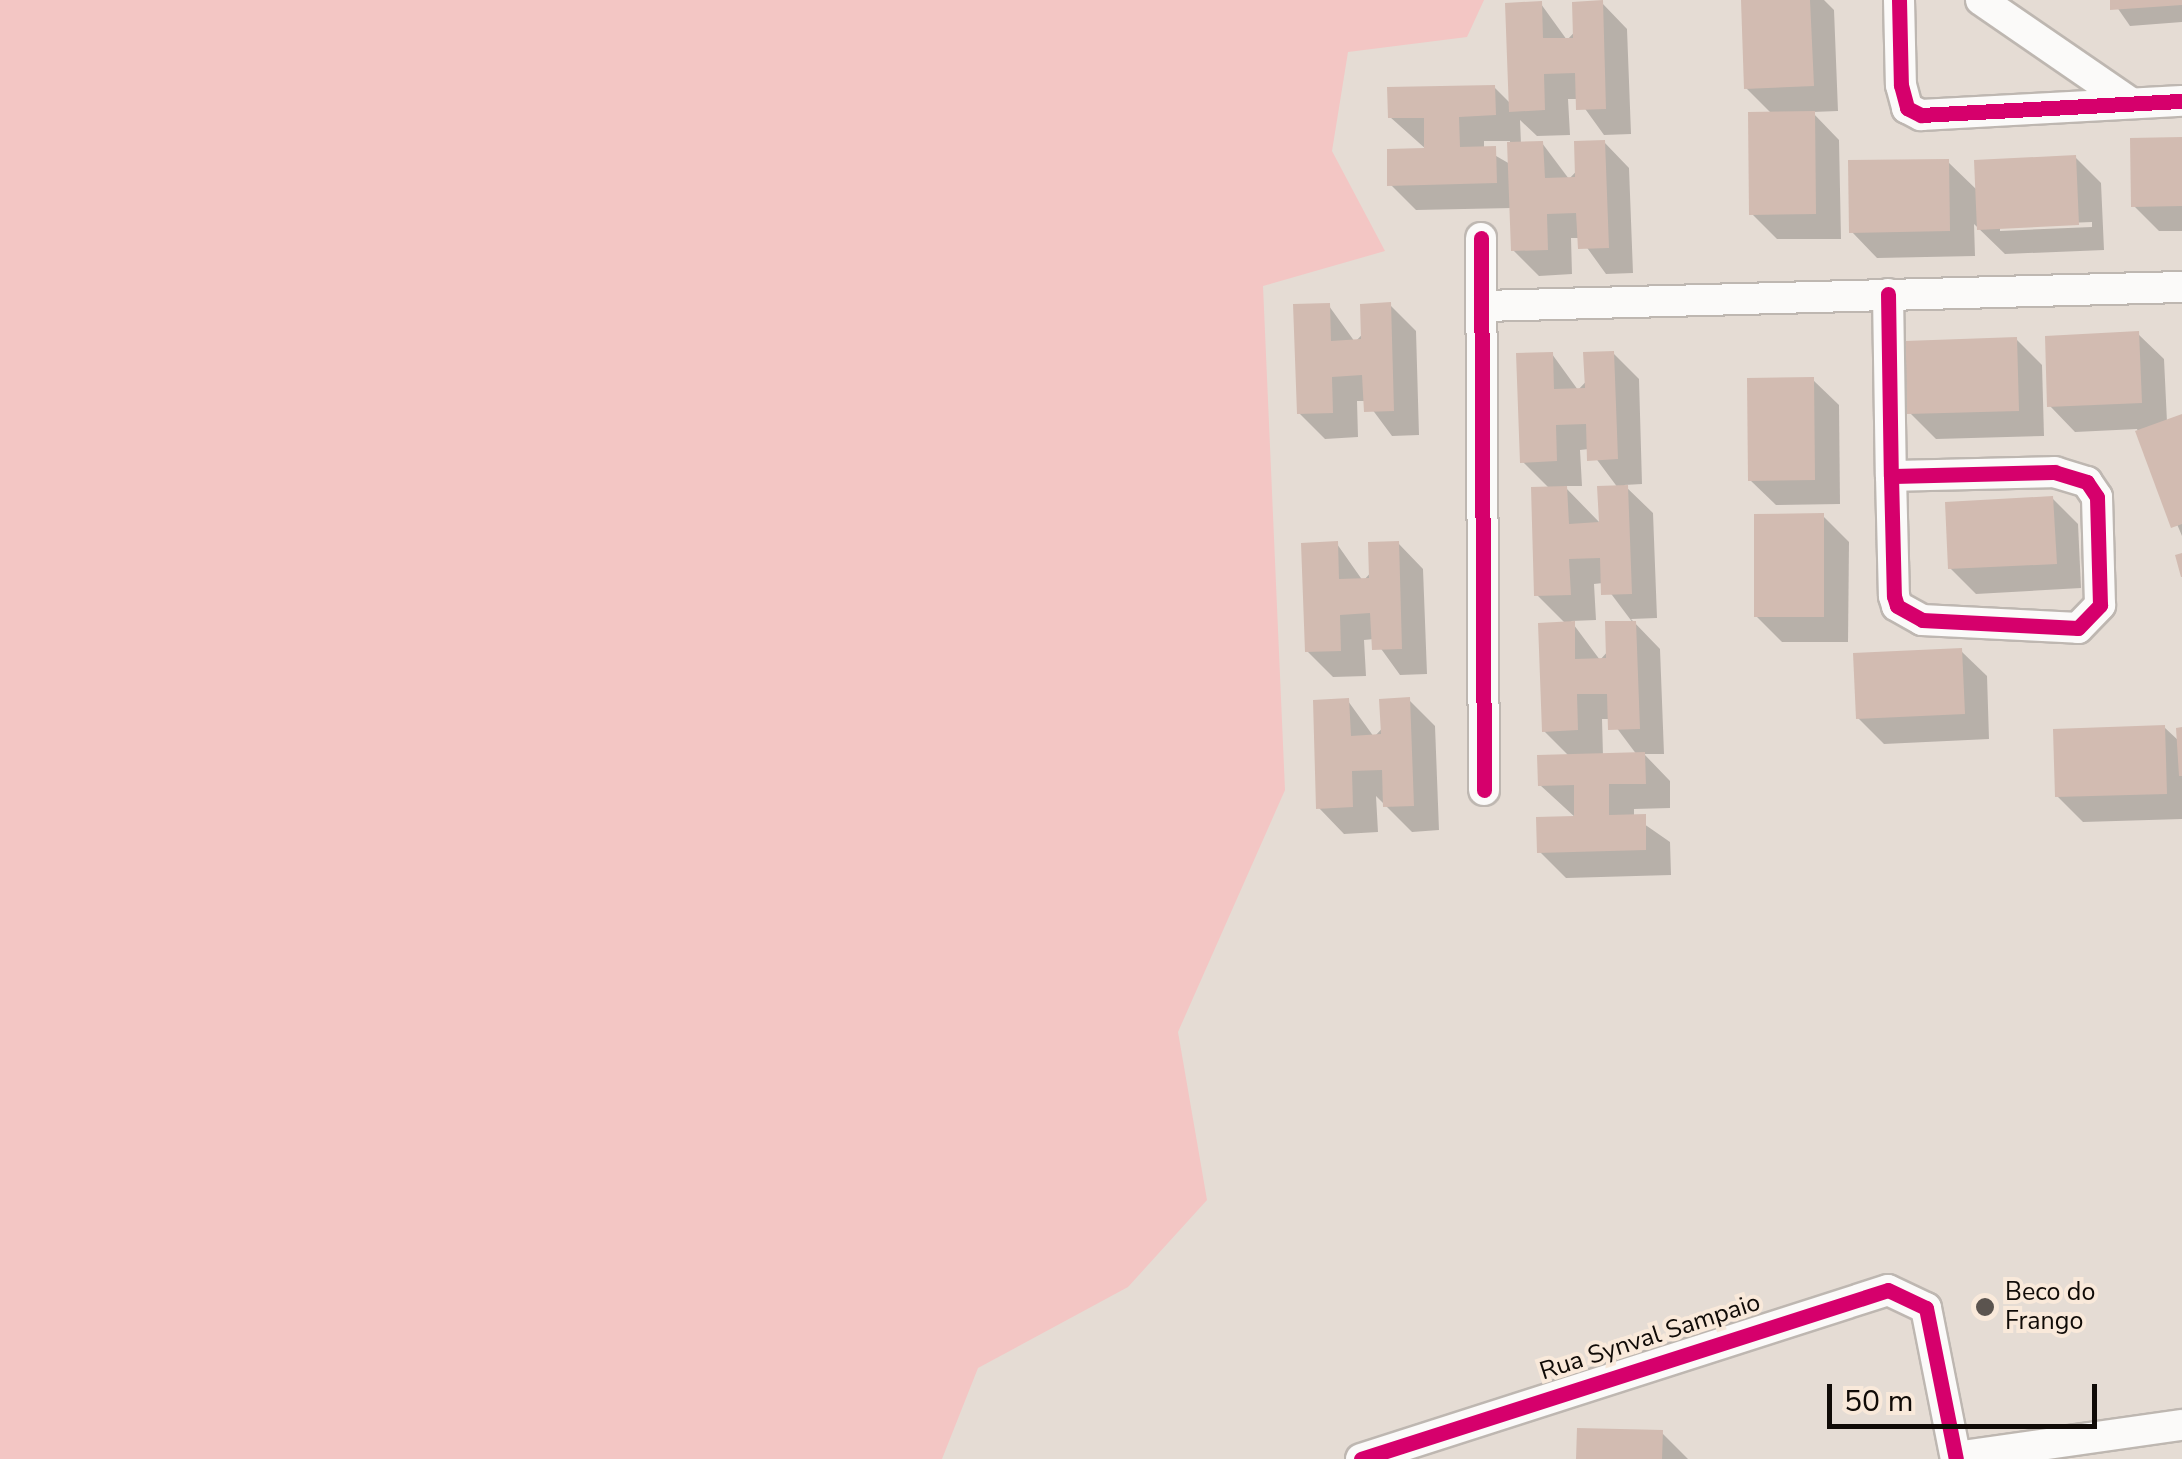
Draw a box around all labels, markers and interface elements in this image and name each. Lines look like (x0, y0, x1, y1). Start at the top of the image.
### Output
place label: Beco do Frango (2005, 1278, 2095, 1337)
street label: Rua Synval Sampaio (1536, 1287, 1764, 1387)
marker: Beco do Frango (1974, 1296, 1996, 1318)
scale bar (1832, 1364, 2102, 1426)
text: 50 m (1844, 1381, 1913, 1422)

